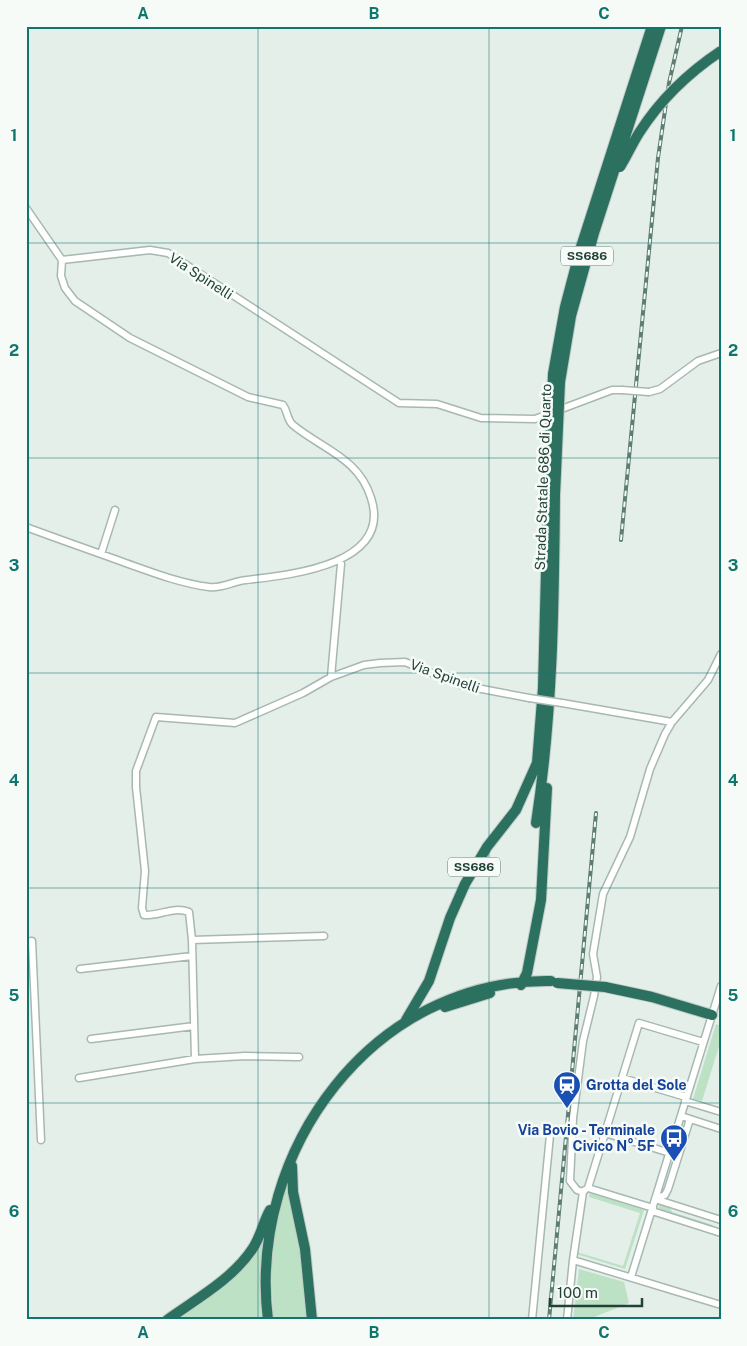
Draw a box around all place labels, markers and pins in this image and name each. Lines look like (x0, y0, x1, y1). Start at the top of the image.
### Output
station icon: Grotta del Sole (552, 1070, 582, 1109)
place label: Grotta del Sole (586, 1077, 687, 1093)
place label: Via Bovio - Terminale Civico N° 5F (518, 1122, 655, 1154)
bus stop icon: Via Bovio - Terminale Civico N° 5F (659, 1123, 689, 1162)

